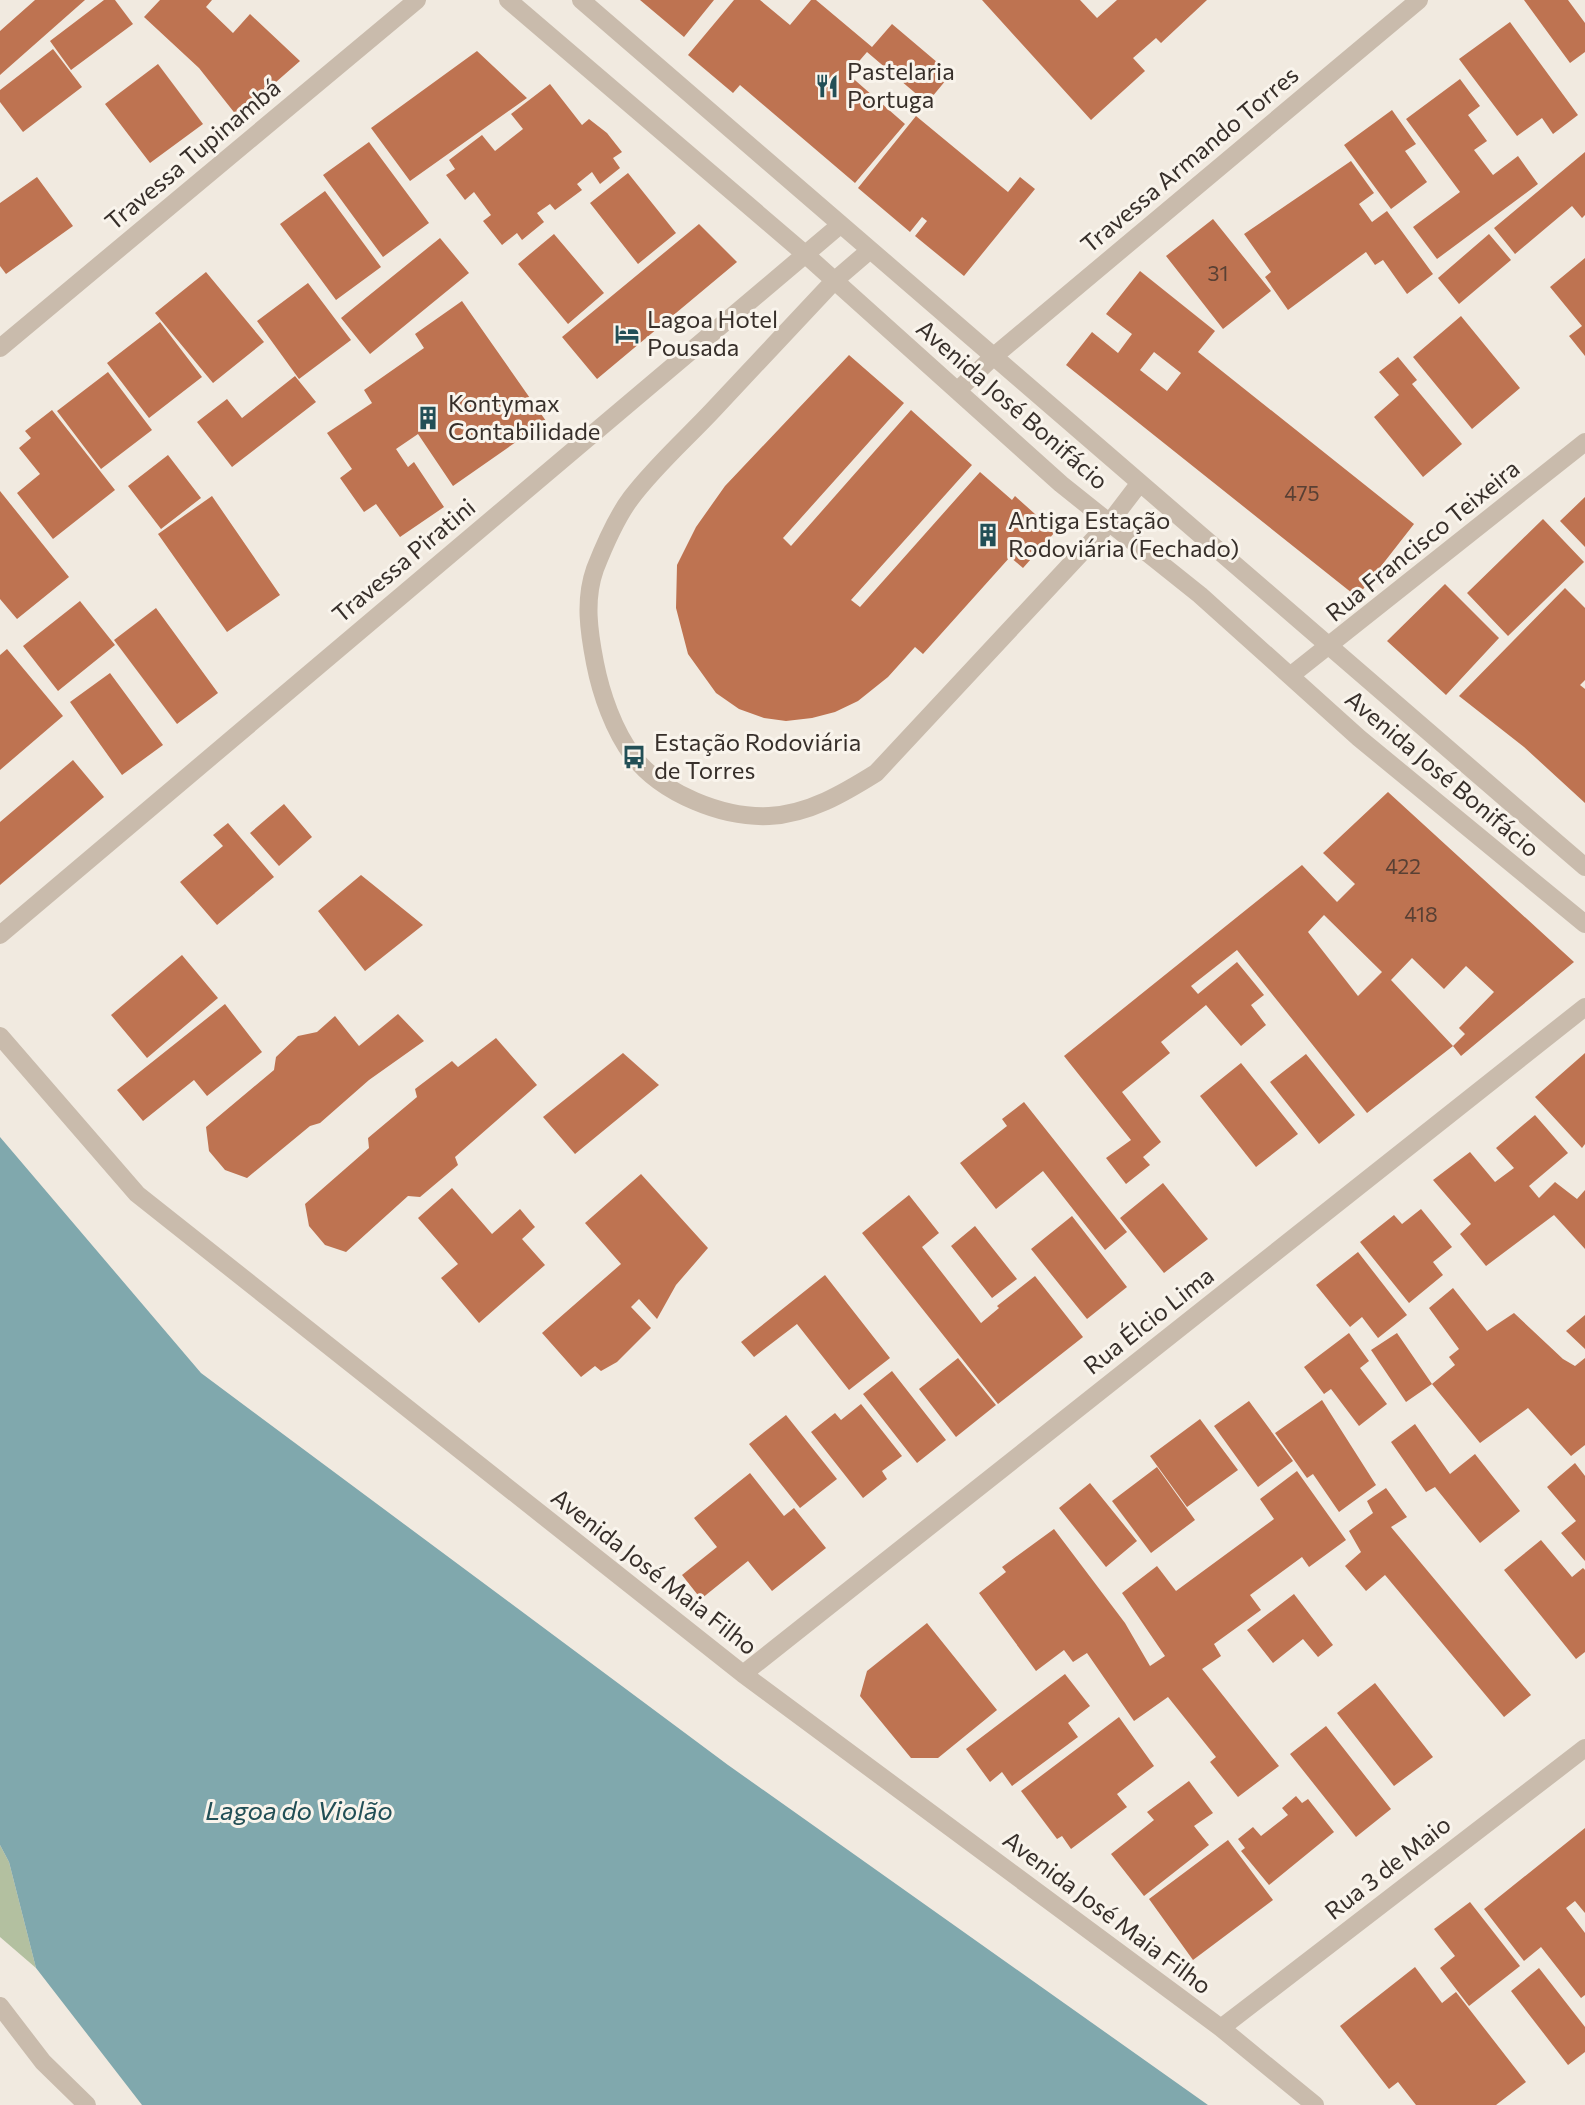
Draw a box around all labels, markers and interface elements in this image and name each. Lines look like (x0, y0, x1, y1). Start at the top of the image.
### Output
place label: Pastelaria Portuga (847, 56, 955, 113)
street label: Travessa Armando Torres (1074, 59, 1304, 258)
street label: Travessa Tupinambá (99, 72, 285, 236)
restaurant icon: Pastelaria Portuga (813, 72, 841, 100)
house number: 31 (1208, 260, 1228, 285)
place label: Lagoa Hotel Pousada (647, 304, 778, 361)
street label: Avenida José Bonifácio (911, 313, 1115, 495)
hotel icon: Lagoa Hotel Pousada (613, 320, 641, 348)
place label: Kontymax Contabilidade (448, 388, 601, 445)
building icon: Kontymax Contabilidade (414, 404, 442, 432)
street label: Rua Francisco Teixeira (1319, 453, 1525, 627)
house number: 475 (1284, 480, 1320, 505)
street label: Travessa Piratini (326, 492, 480, 628)
place label: Antiga Estação Rodoviária (Fechado) (1008, 505, 1239, 562)
building icon: Antiga Estação Rodoviária (Fechado) (974, 521, 1002, 549)
street label: Avenida José Bonifácio (1340, 683, 1546, 862)
place label: Estação Rodoviária de Torres (654, 727, 861, 784)
bus stop icon: Estação Rodoviária de Torres (620, 743, 648, 771)
house number: 422 (1385, 853, 1421, 878)
house number: 418 (1404, 901, 1438, 926)
street label: Rua Élcio Lima (1077, 1260, 1219, 1380)
street label: Avenida José Maia Filho (546, 1481, 764, 1660)
water label: Lagoa do Violão (205, 1794, 393, 1825)
street label: Rua 3 de Maio (1318, 1809, 1456, 1925)
street label: Avenida José Maia Filho (998, 1824, 1218, 2000)

